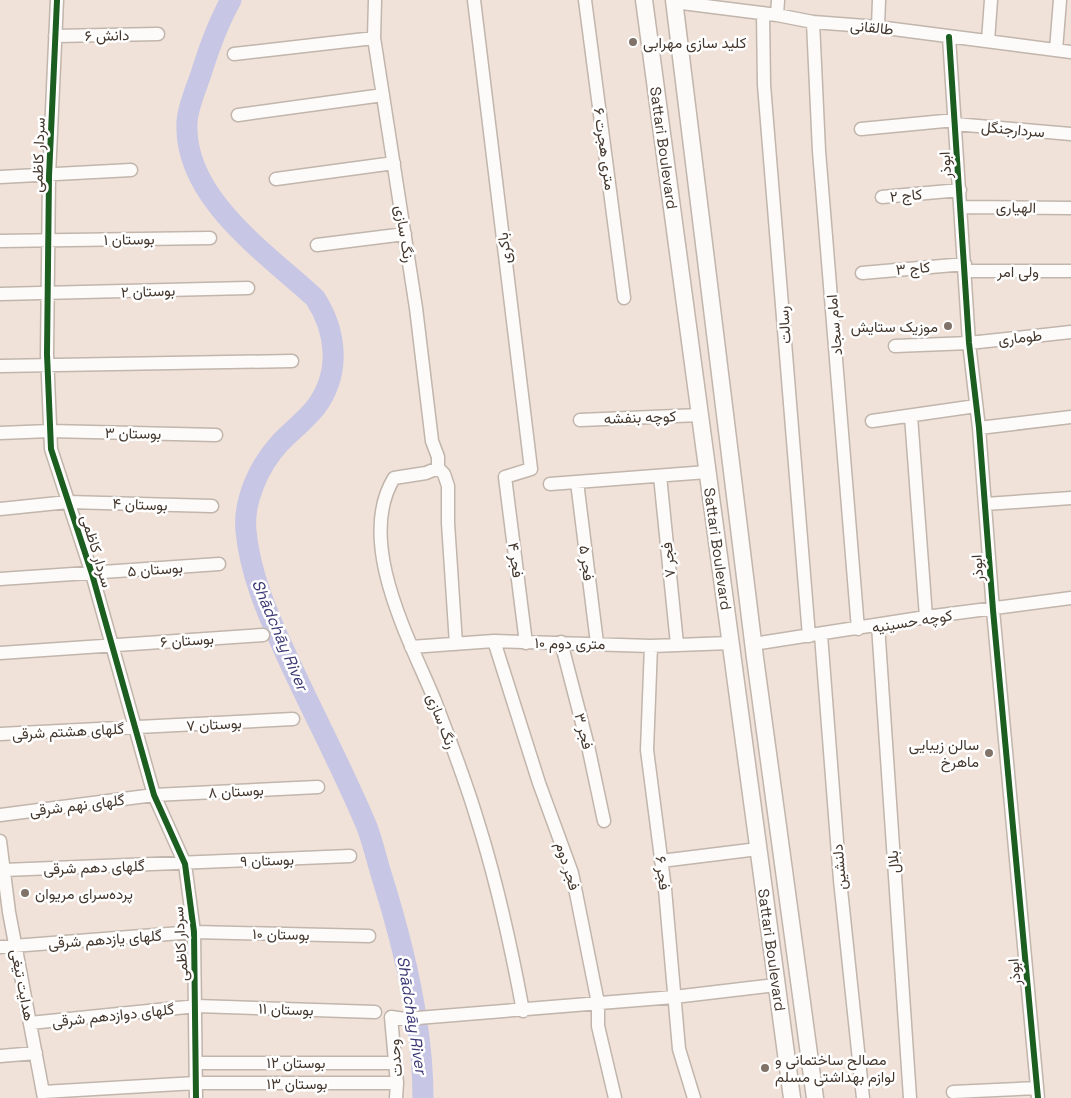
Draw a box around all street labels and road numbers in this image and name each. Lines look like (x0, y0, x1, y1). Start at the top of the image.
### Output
street label: طالقانی (849, 15, 895, 40)
street label: دانش ۶ (85, 25, 130, 46)
street label: Sattari Boulevard (646, 86, 682, 210)
street label: ۶ متری هجرت (589, 106, 620, 192)
street label: سردار کاظمی (27, 117, 50, 193)
street label: سردارجنگل (980, 117, 1046, 141)
street label: ابوذر (935, 151, 955, 180)
street label: کاج ۲ (889, 184, 923, 208)
street label: الهیاری (996, 197, 1036, 218)
street label: رنگ سازی (390, 204, 419, 264)
street label: بوستان ۱ (103, 229, 155, 249)
street label: باکری (493, 231, 516, 265)
street label: کاج ۳ (895, 257, 931, 281)
street label: ولی امر (996, 262, 1039, 282)
street label: بوستان ۲ (120, 281, 176, 301)
street label: امام سجاد (822, 294, 847, 356)
street label: رسالت (773, 305, 795, 345)
street label: طوماری (997, 325, 1043, 350)
street label: کوچه بنفشه (603, 406, 677, 429)
street label: بوستان ۳ (105, 423, 161, 443)
street label: Sattari Boulevard (700, 487, 736, 611)
street label: بوستان ۴ (112, 494, 168, 514)
street label: سردار کاظمی (76, 512, 117, 590)
street label: فجر ۴ (504, 541, 528, 579)
street label: فجر ۷ (657, 541, 679, 579)
street label: فجر ۵ (575, 544, 599, 582)
street label: ابوذر (967, 554, 987, 583)
street label: بوستان ۵ (127, 558, 183, 580)
street label: کوچه حسینیه (870, 605, 954, 638)
street label: بوستان ۶ (159, 629, 215, 651)
street label: ۱۰ متری دوم (534, 633, 606, 654)
street label: رنگ سازی (422, 691, 461, 752)
street label: فجر ۳ (570, 711, 598, 751)
street label: بوستان ۷ (186, 713, 242, 735)
street label: گلهای هشتم شرقی (11, 719, 125, 744)
street label: بوستان ۸ (208, 780, 264, 802)
street label: گلهای نهم شرقی (28, 790, 126, 821)
street label: فجر دوم (551, 840, 584, 893)
street label: دلنشین (828, 843, 851, 891)
street label: بوستان ۹ (240, 850, 294, 870)
street label: بلال (883, 850, 903, 874)
street label: فجر ۶ (651, 855, 675, 891)
street label: گلهای دهم شرقی (43, 856, 145, 879)
street label: Sattari Boulevard (754, 888, 790, 1012)
street label: سردار کاظمی (168, 906, 193, 982)
street label: بوستان ۱۰ (252, 924, 310, 944)
street label: گلهای یازدهم شرقی (47, 926, 163, 953)
street label: هدایت تیغی (6, 948, 39, 1023)
street label: ابوذر (1003, 958, 1025, 987)
street label: گلهای دوازدهم شرقی (51, 999, 175, 1032)
street label: بوستان ۱۱ (258, 999, 314, 1019)
street label: وحدت (384, 1038, 406, 1078)
street label: بوستان ۱۲ (267, 1053, 325, 1072)
street label: بوستان ۱۳ (267, 1074, 327, 1093)

